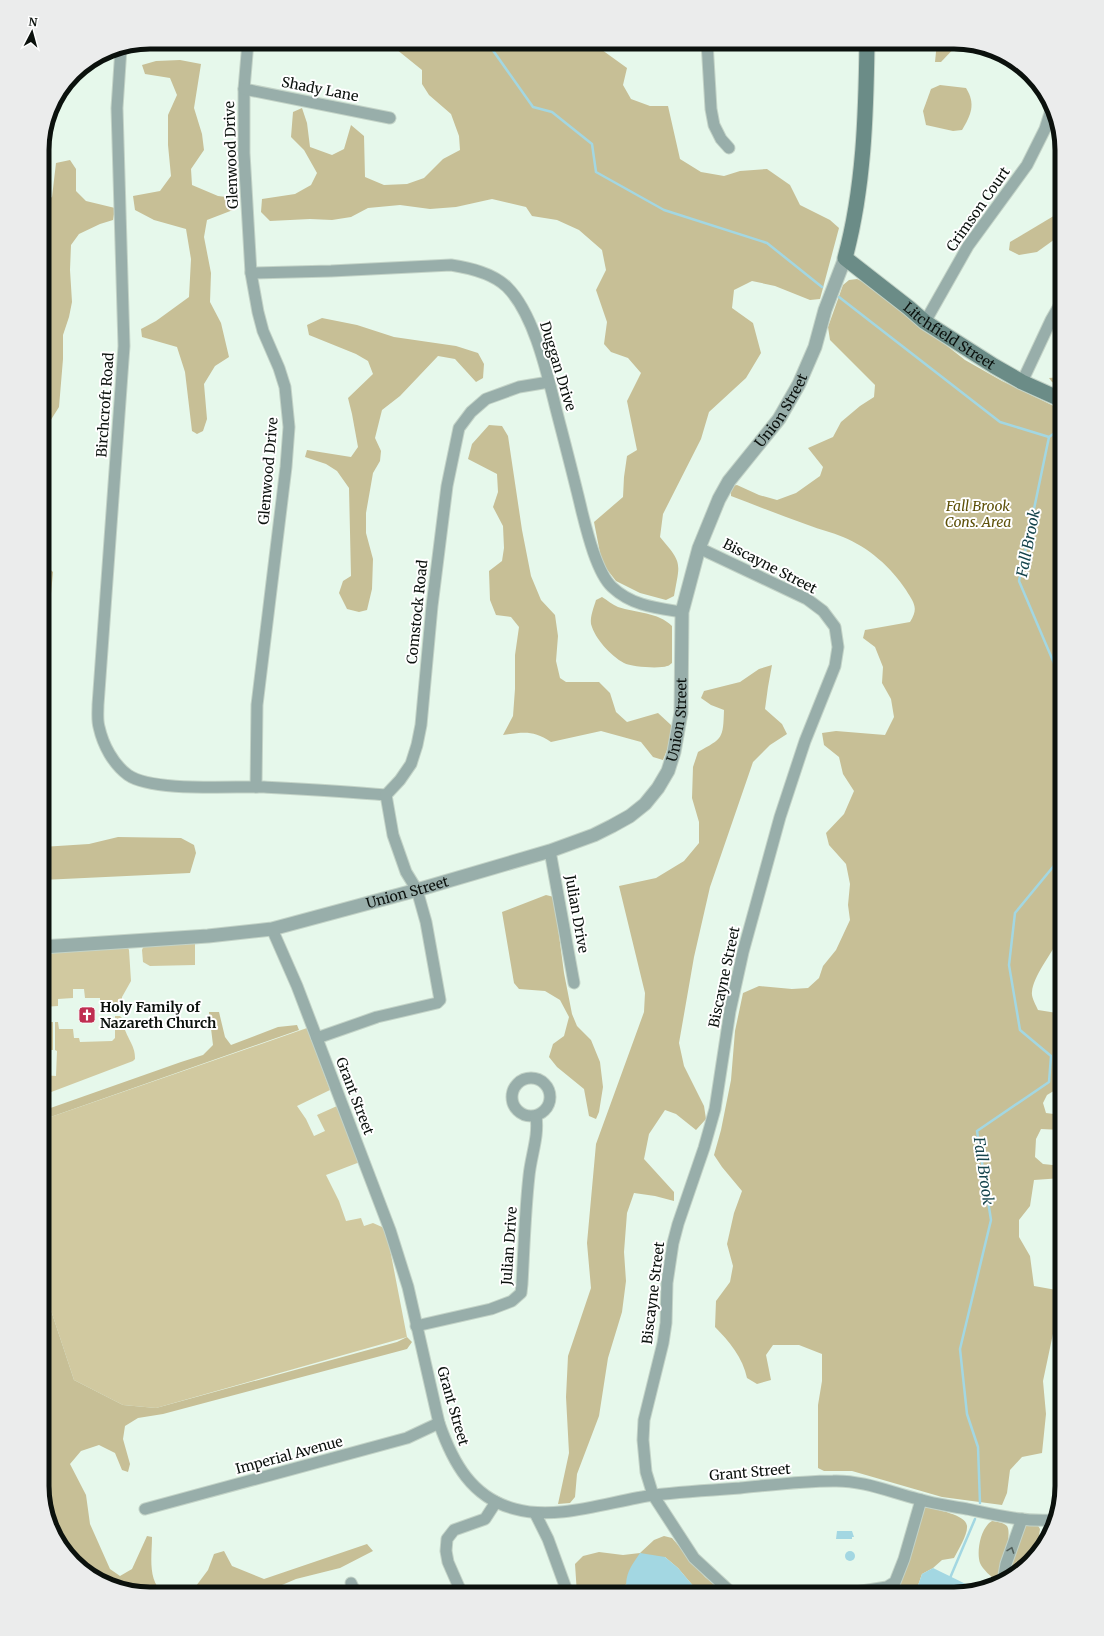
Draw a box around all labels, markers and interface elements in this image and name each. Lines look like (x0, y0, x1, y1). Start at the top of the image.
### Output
north arrow (12, 12, 52, 52)
text: N (28, 15, 38, 30)
street label: Shady Lane (280, 73, 360, 105)
street label: Glenwood Drive (220, 101, 242, 209)
street label: Crimson Court (942, 163, 1014, 255)
street label: Litchfield Street (900, 298, 999, 374)
street label: Duggan Drive (536, 319, 580, 413)
street label: Birchcroft Road (92, 351, 118, 458)
street label: Union Street (751, 370, 812, 451)
street label: Glenwood Drive (254, 417, 282, 525)
park label: Fall Brook Cons. Area (945, 497, 1011, 531)
water label: Fall Brook (1012, 507, 1044, 579)
street label: Biscayne Street (720, 535, 821, 598)
street label: Comstock Road (403, 558, 431, 665)
street label: Union Street (662, 677, 690, 764)
street label: Union Street (364, 872, 451, 912)
street label: Julian Drive (561, 873, 593, 954)
street label: Biscayne Street (704, 924, 744, 1029)
place label: Holy Family of Nazareth Church (100, 998, 217, 1032)
church icon: Holy Family of Nazareth Church (77, 1005, 97, 1025)
street label: Grant Street (332, 1055, 378, 1138)
water label: Fall Brook (970, 1135, 998, 1207)
street label: Julian Drive (497, 1206, 521, 1287)
street label: Biscayne Street (638, 1240, 668, 1345)
street label: Grant Street (433, 1364, 473, 1448)
street label: Imperial Avenue (233, 1432, 345, 1478)
street label: Grant Street (709, 1459, 792, 1485)
one-way arrow (1007, 1546, 1015, 1553)

